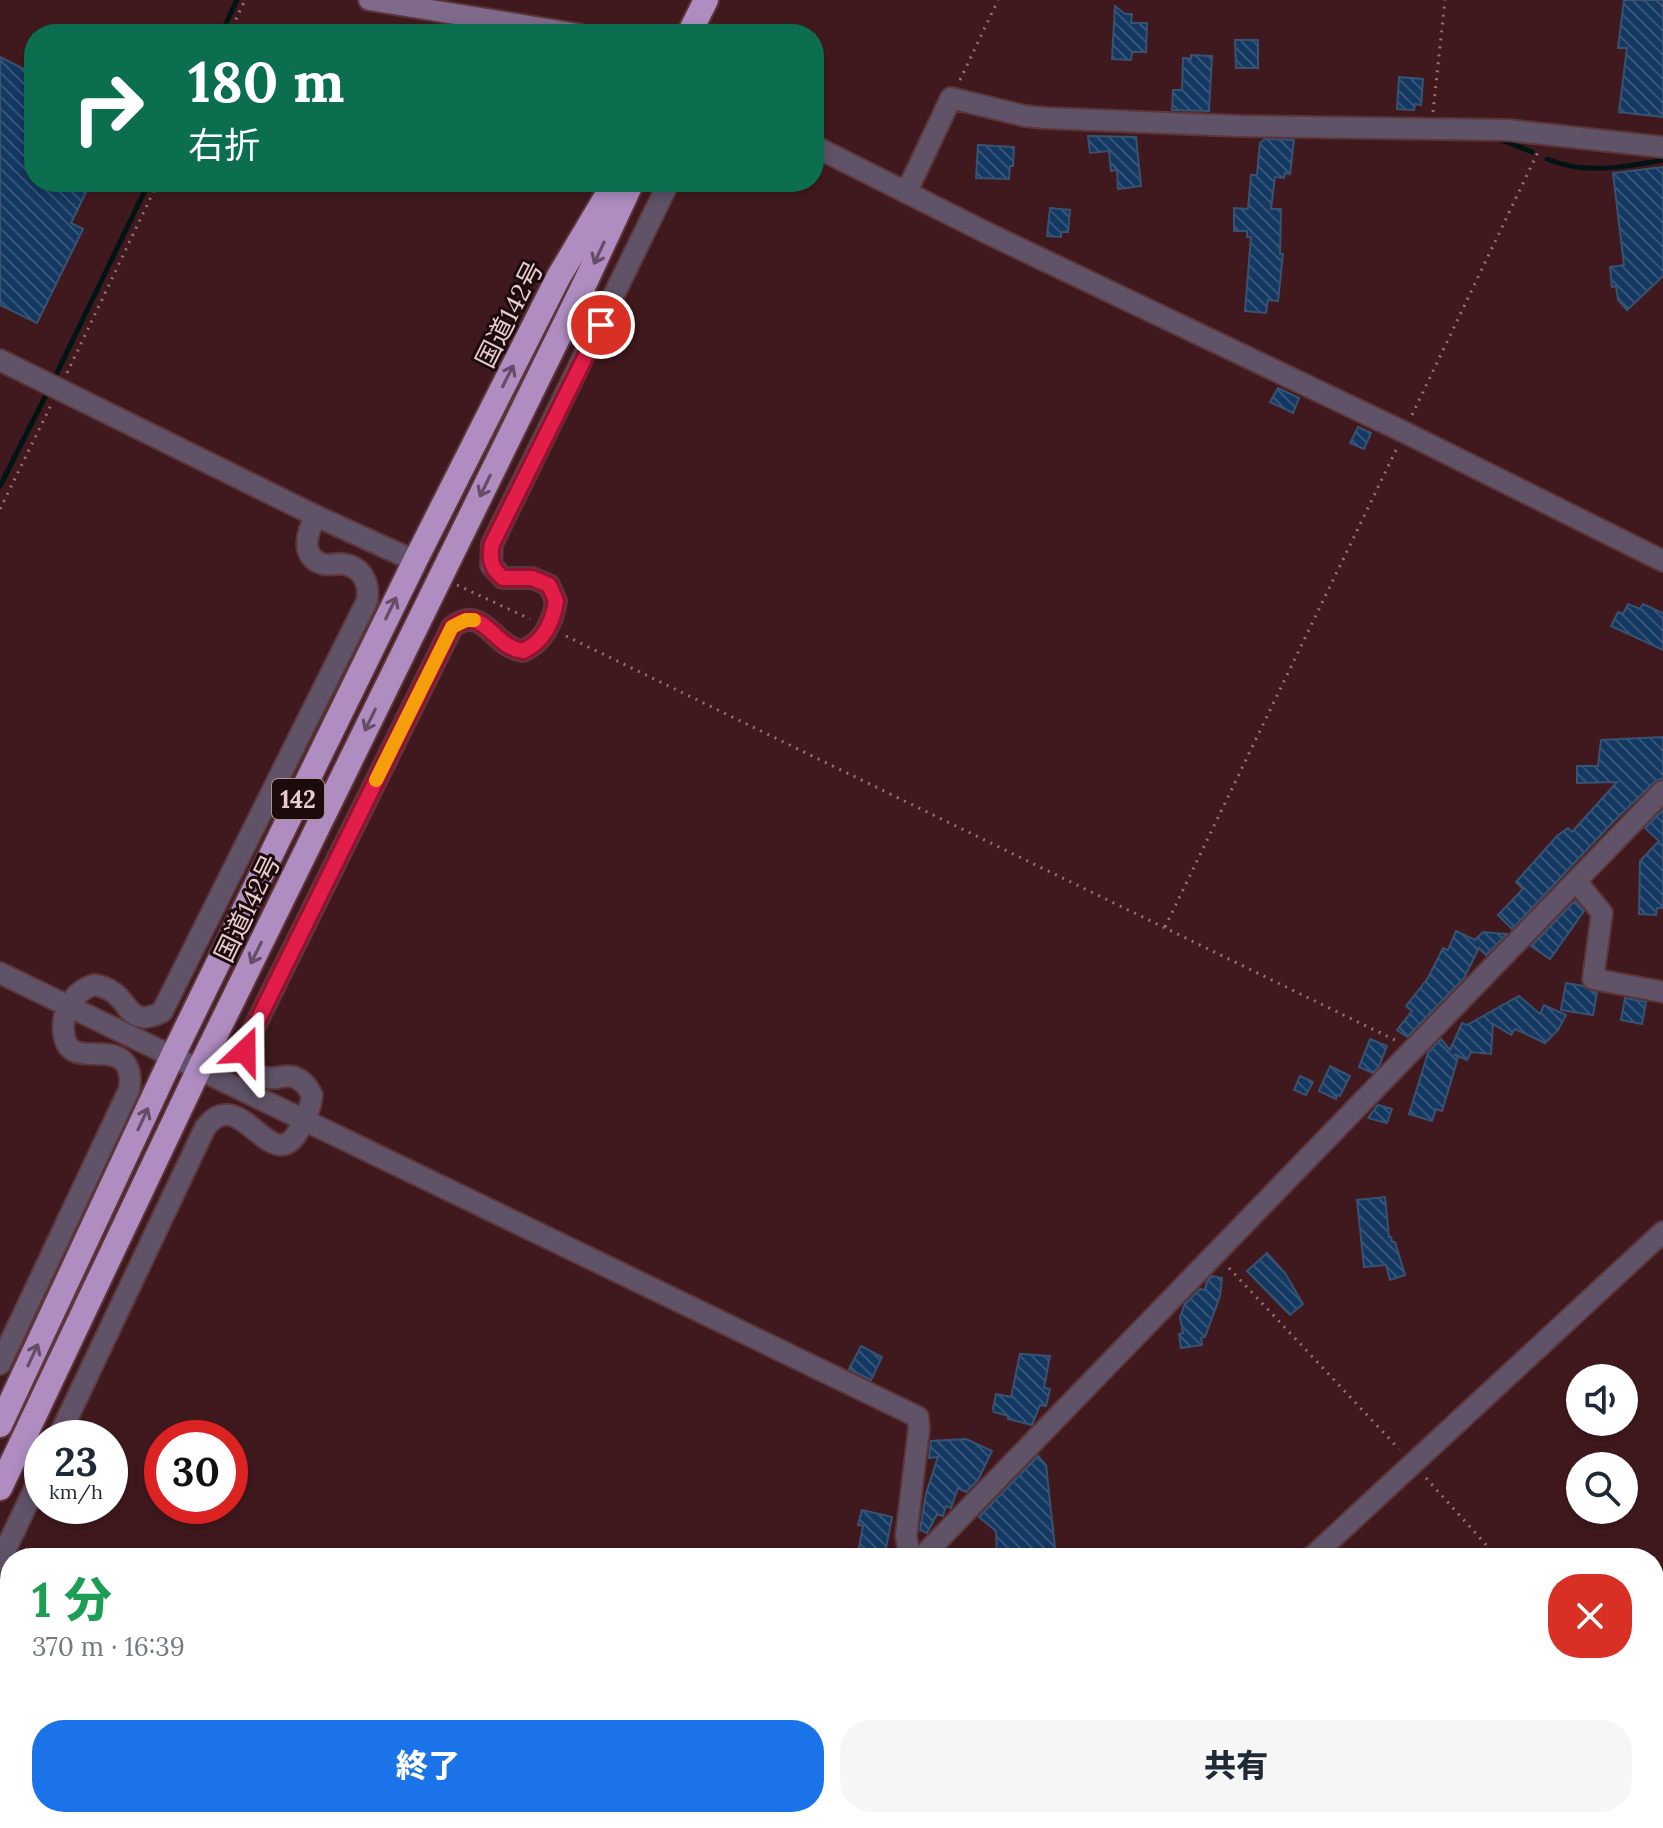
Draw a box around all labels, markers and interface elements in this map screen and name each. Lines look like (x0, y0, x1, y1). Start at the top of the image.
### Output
text: 180 m (188, 46, 345, 117)
icon: right (56, 56, 160, 160)
text: 右折 (188, 122, 260, 168)
one-way arrow (591, 241, 606, 265)
street label: 国道142号 (468, 255, 550, 373)
pin (567, 291, 635, 359)
icon: arrive (579, 303, 623, 347)
one-way arrow (501, 364, 517, 388)
one-way arrow (477, 474, 492, 498)
one-way arrow (384, 597, 400, 621)
one-way arrow (362, 707, 377, 731)
road number: 142 (272, 779, 324, 819)
street label: 国道142号 (207, 849, 287, 967)
one-way arrow (248, 941, 263, 965)
position arrow (203, 1009, 287, 1093)
one-way arrow (136, 1107, 151, 1131)
one-way arrow (26, 1343, 41, 1367)
map controls (1566, 1364, 1638, 1524)
button: sound (1566, 1364, 1638, 1436)
speed limit sign: 30 (144, 1420, 248, 1524)
text: 23 (54, 1436, 98, 1487)
button: search (1566, 1452, 1638, 1524)
text: km/h (49, 1479, 103, 1504)
text: 1 分 (32, 1569, 112, 1630)
button: close (1548, 1574, 1632, 1658)
text: 370 m · 16:39 (32, 1630, 185, 1663)
button: 終了 (32, 1720, 824, 1812)
button: 共有 (840, 1720, 1632, 1812)

